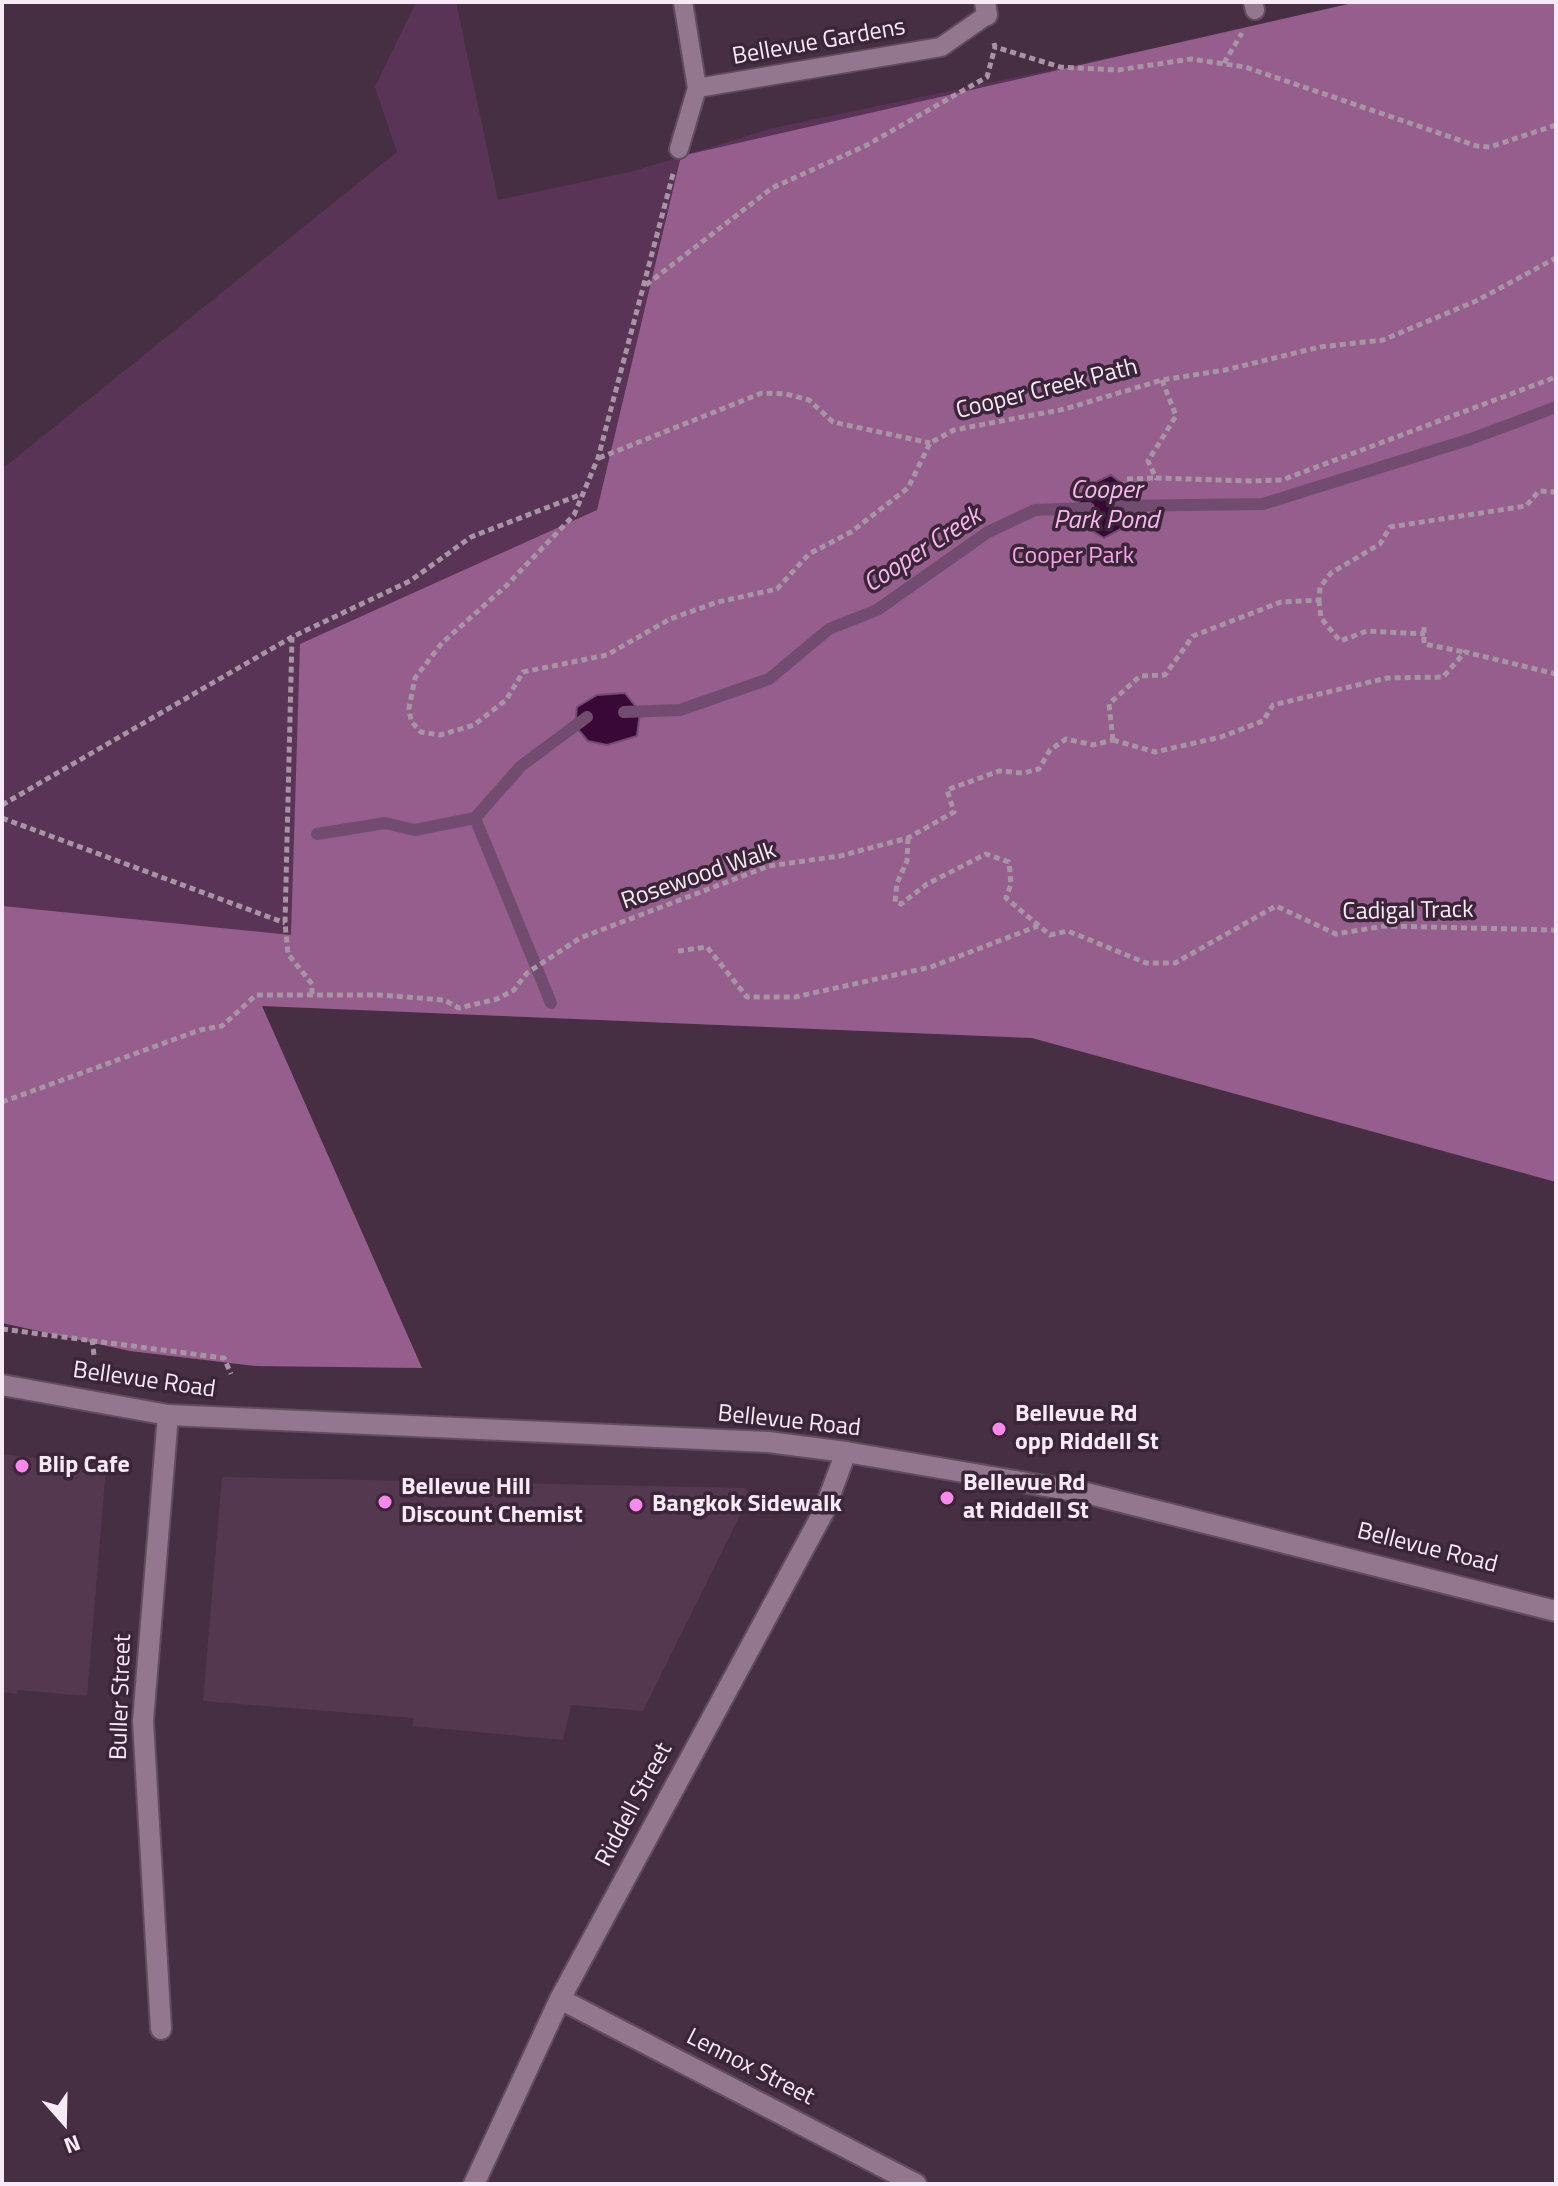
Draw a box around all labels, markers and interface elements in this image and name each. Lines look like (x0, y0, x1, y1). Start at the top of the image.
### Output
street label: Bellevue Gardens (730, 14, 908, 72)
street label: Cooper Creek Path (953, 354, 1141, 426)
water label: Cooper Park Pond (1053, 476, 1159, 538)
water label: Cooper Creek (858, 501, 988, 601)
park label: Cooper Park (1012, 543, 1134, 571)
street label: Rosewood Walk (618, 837, 780, 917)
street label: Cadigal Track (1342, 896, 1474, 928)
street label: Bellevue Road (71, 1357, 217, 1405)
street label: Bellevue Road (716, 1400, 862, 1444)
place label: Bellevue Rd opp Riddell St (1015, 1401, 1159, 1457)
marker: Bellevue Rd opp Riddell St (990, 1420, 1008, 1438)
place label: Blip Cafe (38, 1452, 130, 1480)
marker: Blip Cafe (13, 1457, 31, 1475)
place label: Bellevue Rd at Riddell St (963, 1470, 1089, 1526)
place label: Bellevue Hill Discount Chemist (401, 1474, 583, 1530)
marker: Bellevue Rd at Riddell St (938, 1489, 956, 1507)
place label: Bangkok Sidewalk (652, 1491, 842, 1519)
marker: Bellevue Hill Discount Chemist (376, 1493, 394, 1511)
marker: Bangkok Sidewalk (627, 1496, 645, 1514)
street label: Bellevue Road (1354, 1518, 1500, 1580)
street label: Buller Street (105, 1633, 139, 1761)
street label: Riddell Street (590, 1738, 680, 1872)
street label: Lennox Street (681, 2023, 819, 2113)
north arrow (24, 2082, 104, 2162)
text: N (59, 2126, 85, 2163)

